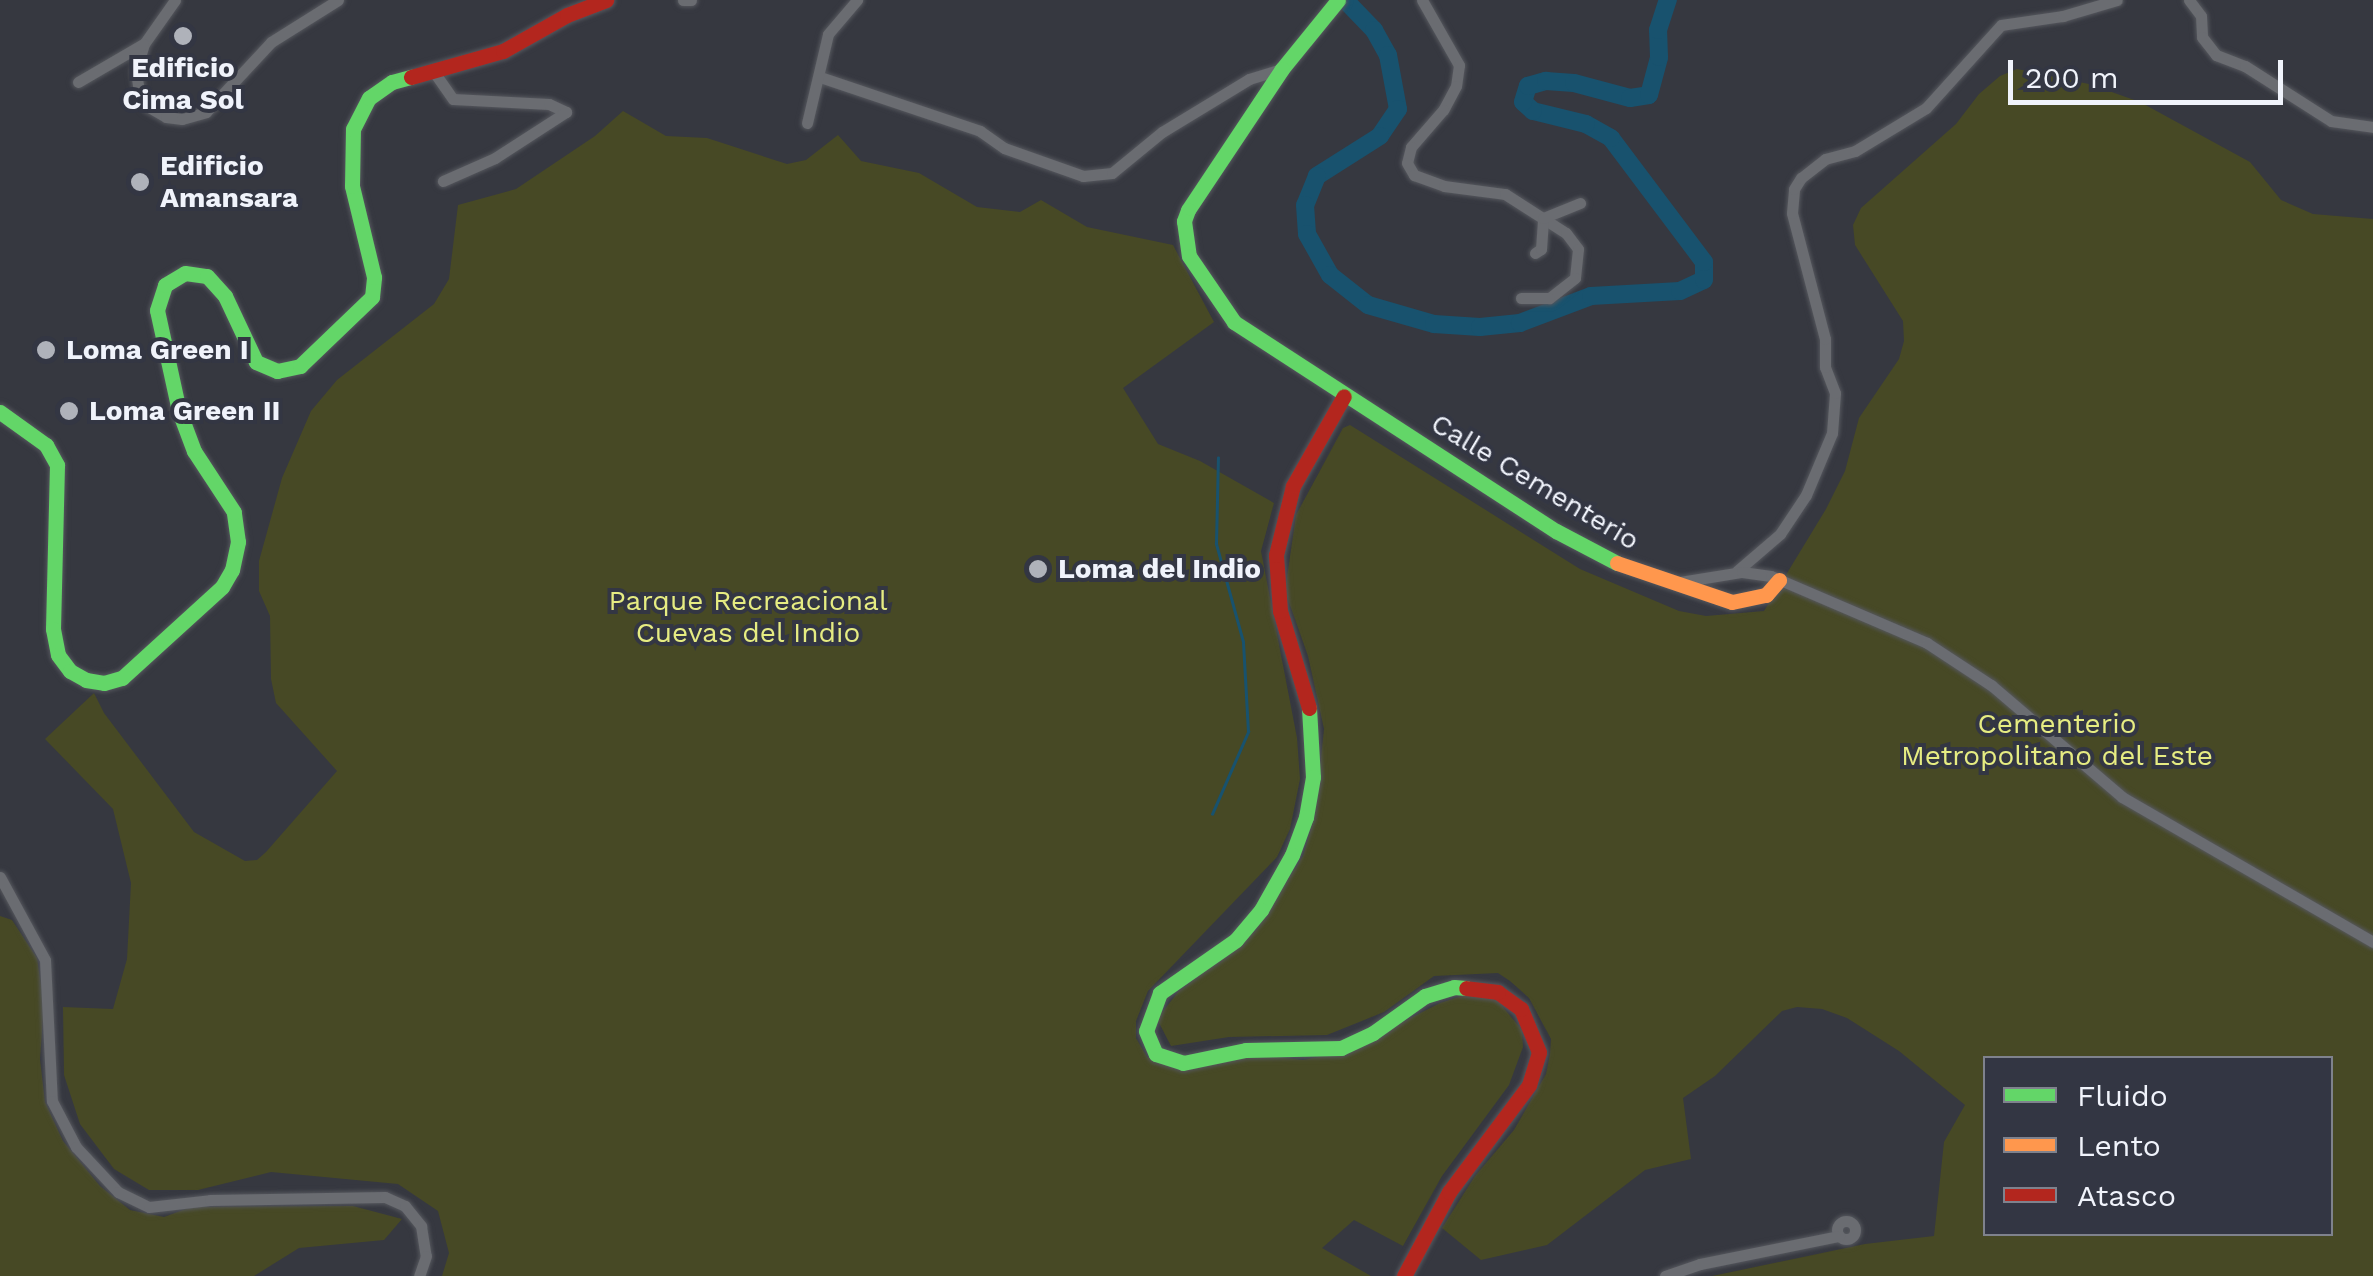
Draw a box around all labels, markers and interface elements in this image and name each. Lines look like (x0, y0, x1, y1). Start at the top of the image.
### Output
marker: Edificio Cima Sol (172, 25, 194, 47)
scale bar (2013, 40, 2288, 102)
place label: Edificio Cima Sol (122, 51, 244, 117)
text: 200 m (2025, 60, 2119, 95)
place label: Edificio Amansara (160, 149, 298, 215)
marker: Edificio Amansara (129, 171, 151, 193)
place label: Loma Green I (66, 333, 249, 367)
marker: Loma Green I (35, 339, 57, 361)
place label: Loma Green II (89, 394, 281, 428)
marker: Loma Green II (58, 400, 80, 422)
street label: Calle Cementerio (1425, 407, 1645, 557)
place label: Loma del Indio (1058, 552, 1262, 586)
marker: Loma del Indio (1027, 558, 1049, 580)
park label: Parque Recreacional Cuevas del Indio (608, 584, 888, 650)
park label: Cementerio Metropolitano del Este (1901, 707, 2213, 773)
legend (1983, 1056, 2333, 1236)
text: Fluido (2077, 1078, 2168, 1113)
text: Lento (2077, 1128, 2161, 1163)
text: Atasco (2077, 1178, 2176, 1213)

